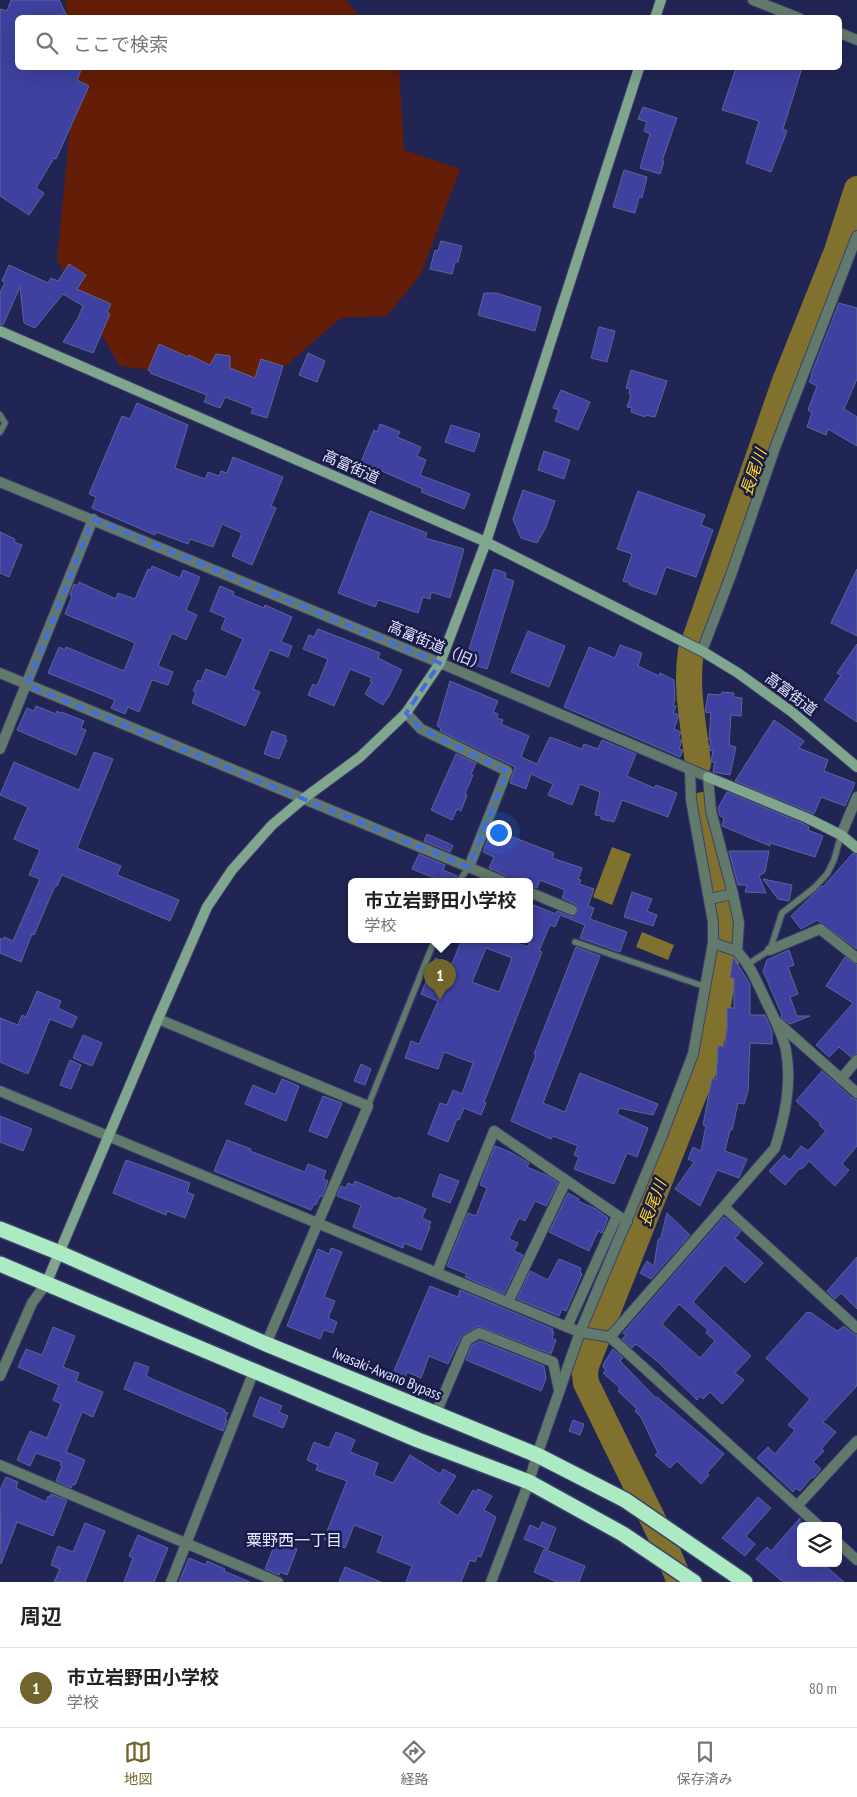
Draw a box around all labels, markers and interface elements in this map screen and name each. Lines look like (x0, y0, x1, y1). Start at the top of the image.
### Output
search box (15, 15, 842, 70)
icon: search (33, 29, 61, 57)
text: ここで検索 (73, 32, 168, 56)
water label: 長尾川 (736, 444, 771, 498)
street label: 高富街道 (320, 446, 382, 487)
street label: 高富街道（旧） (385, 616, 489, 675)
street label: 高富街道 (762, 668, 821, 719)
your location (486, 820, 512, 846)
popup (348, 878, 533, 943)
text: 市立岩野田小学校 (364, 888, 517, 912)
text: 学校 (364, 915, 397, 935)
pin: 1 (424, 959, 456, 1000)
water label: 長尾川 (634, 1175, 671, 1229)
street label: Iwasaki-Awano Bypass (330, 1343, 445, 1404)
map controls (797, 1522, 842, 1567)
button: layers (797, 1522, 842, 1567)
district label: 粟野西一丁目 (246, 1530, 342, 1550)
text: 周辺 (20, 1603, 62, 1630)
text: 市立岩野田小学校 (67, 1665, 219, 1689)
text: 1 (32, 1678, 40, 1698)
text: 80 m (809, 1678, 837, 1698)
text: 学校 (67, 1692, 99, 1712)
tab: 地図 (124, 1738, 152, 1788)
tab: 経路 (400, 1738, 428, 1788)
tab: 保存済み (677, 1738, 733, 1788)

